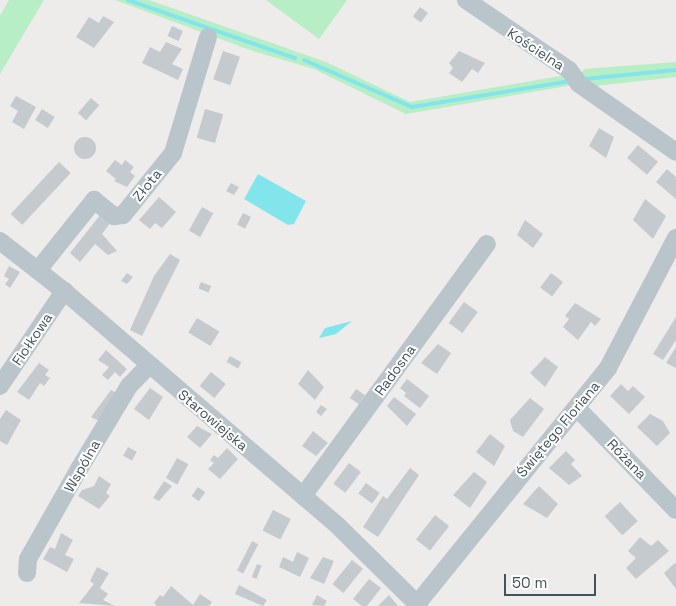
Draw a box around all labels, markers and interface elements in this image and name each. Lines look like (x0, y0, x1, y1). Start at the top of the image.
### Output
street label: Kościelna (504, 24, 568, 74)
street label: Złota (129, 166, 165, 204)
street label: Fiołkowa (8, 310, 56, 368)
street label: Radosna (371, 341, 419, 399)
street label: Świętego Floriana (513, 378, 603, 480)
street label: Starowiejska (175, 386, 251, 454)
street label: Różana (604, 435, 650, 483)
street label: Wspólna (60, 437, 104, 495)
scale bar (506, 564, 598, 596)
text: 50 m (512, 573, 547, 592)

